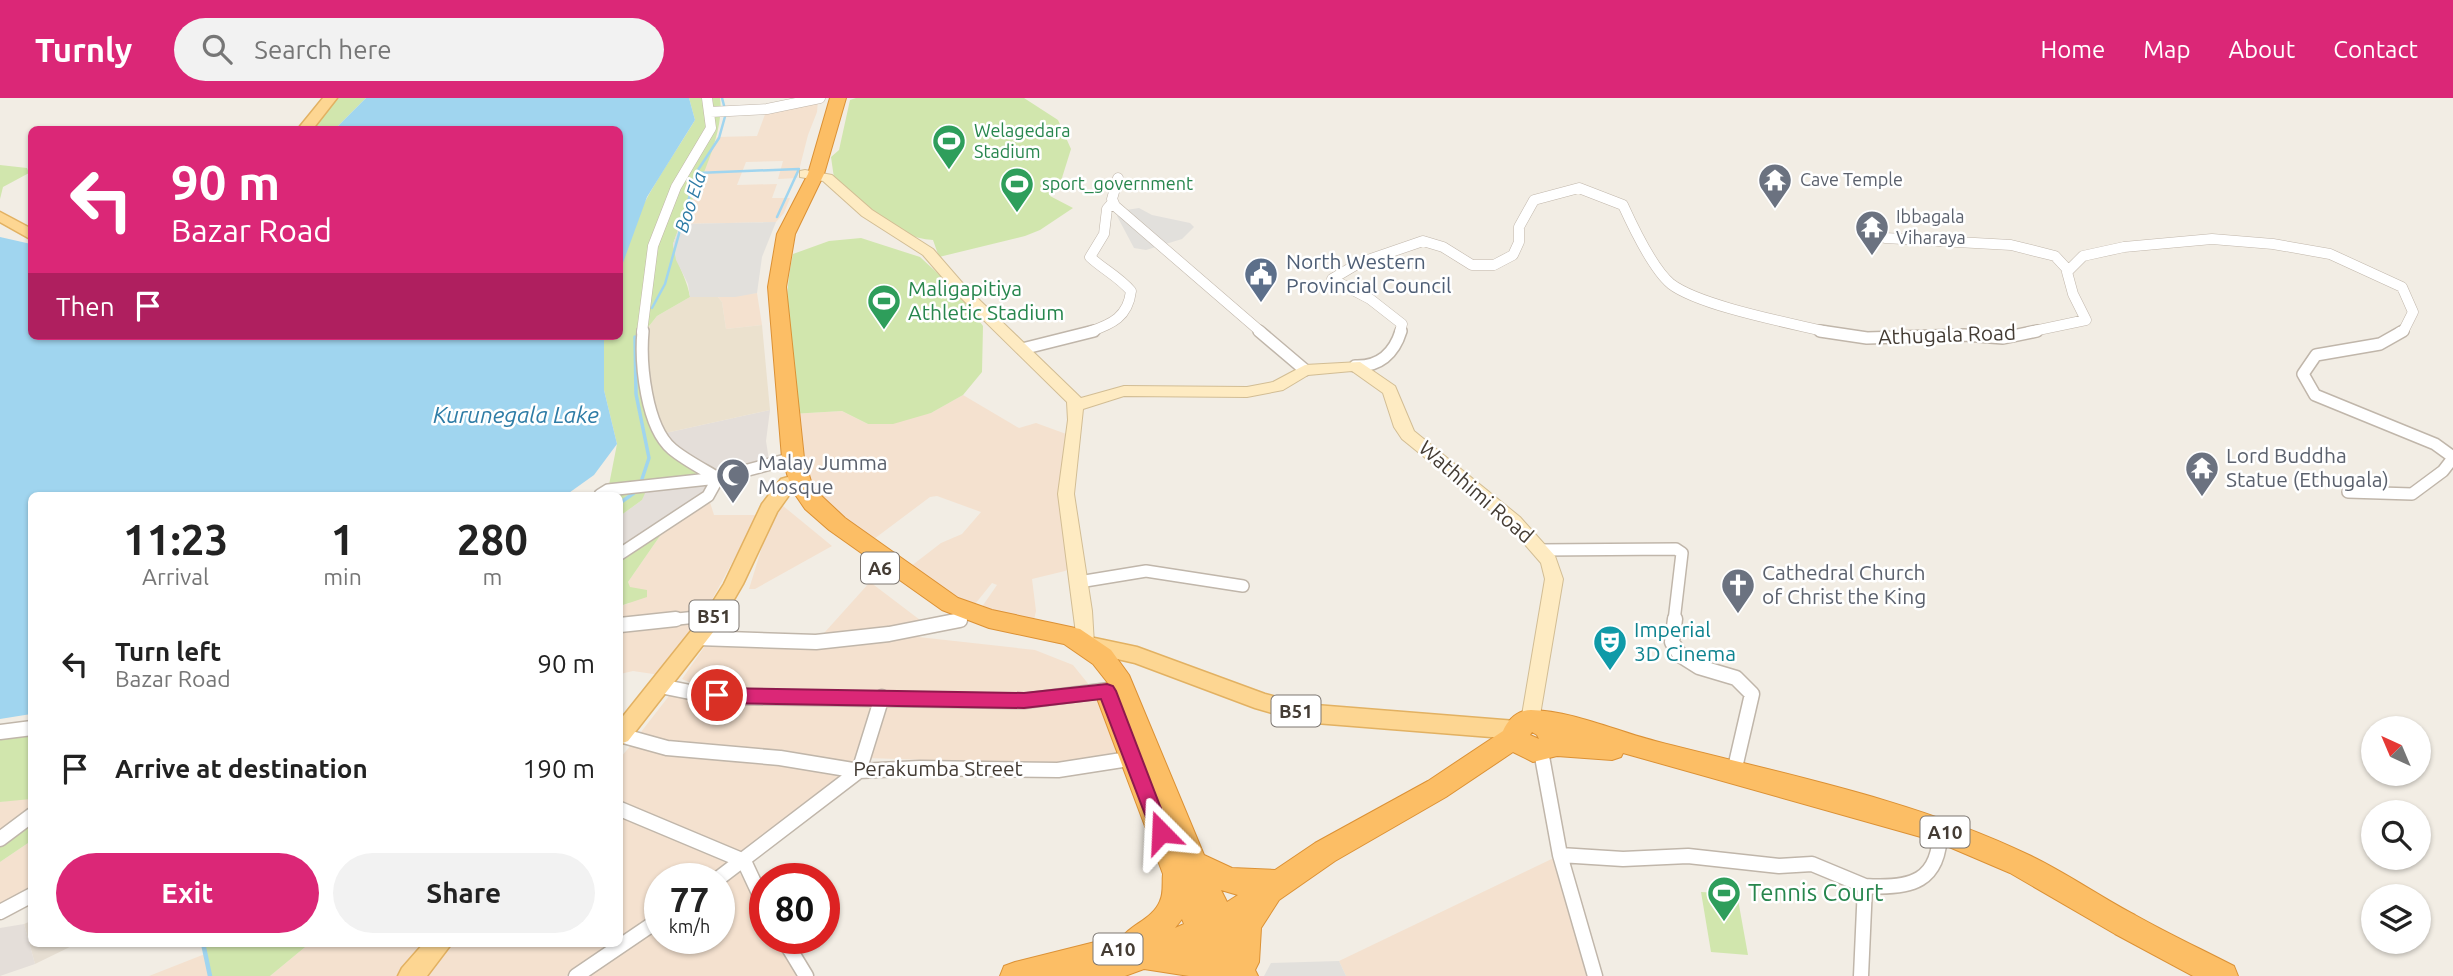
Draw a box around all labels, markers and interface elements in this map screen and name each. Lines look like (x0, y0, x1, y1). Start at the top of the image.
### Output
search box (174, 18, 664, 81)
icon: search (198, 30, 236, 68)
text: Turnly (35, 31, 132, 68)
text: Search here (254, 35, 392, 64)
text: Home (2040, 36, 2105, 63)
text: Map (2143, 36, 2190, 63)
text: About (2228, 36, 2295, 63)
text: Contact (2333, 36, 2418, 63)
place label: Welagedara Stadium (974, 120, 1070, 161)
sports icon: Welagedara Stadium (930, 122, 968, 171)
icon: left (56, 154, 147, 245)
text: 90 m (171, 154, 280, 209)
temple icon: Cave Temple (1756, 161, 1794, 210)
sports icon: sport_government (998, 165, 1036, 214)
water label: Boo Ela (670, 169, 710, 235)
place label: Cave Temple (1800, 169, 1903, 189)
place label: sport_government (1042, 173, 1193, 194)
place label: Ibbagala Viharaya (1896, 206, 1966, 247)
temple icon: Ibbagala Viharaya (1853, 208, 1891, 257)
text: Bazar Road (171, 212, 332, 248)
place label: North Western Provincial Council (1286, 249, 1452, 297)
public building icon: North Western Provincial Council (1242, 255, 1280, 304)
place label: Maligapitiya Athletic Stadium (908, 276, 1064, 324)
sports icon: Maligapitiya Athletic Stadium (865, 282, 903, 331)
icon: arrive (129, 287, 167, 325)
text: Then (56, 292, 115, 321)
street label: Athugala Road (1877, 320, 2016, 348)
water label: Kurunegala Lake (433, 402, 599, 427)
street label: Wathhimi Road (1415, 435, 1539, 547)
place label: Lord Buddha Statue (Ethugala) (2226, 443, 2389, 491)
temple icon: Lord Buddha Statue (Ethugala) (2183, 449, 2221, 498)
place label: Malay Jumma Mosque (758, 450, 888, 498)
mosque icon: Malay Jumma Mosque (714, 456, 752, 505)
text: 11:23 (123, 516, 228, 563)
text: 1 (331, 516, 354, 563)
text: 280 (457, 516, 528, 563)
road number: A6 (861, 552, 899, 583)
place label: Cathedral Church of Christ the King (1762, 560, 1926, 608)
text: Arrival (142, 564, 209, 589)
text: min (323, 564, 362, 589)
text: m (482, 564, 502, 589)
church icon: Cathedral Church of Christ the King (1719, 566, 1757, 615)
road number: B51 (690, 601, 738, 632)
place label: Imperial 3D Cinema (1634, 617, 1736, 665)
theatre icon: Imperial 3D Cinema (1591, 623, 1629, 672)
text: Turn left (115, 637, 221, 666)
icon: left (56, 645, 94, 683)
text: 90 m (537, 649, 595, 678)
pin (687, 665, 747, 725)
text: Bazar Road (115, 666, 231, 691)
icon: arrive (698, 676, 736, 714)
road number: B51 (1272, 696, 1320, 726)
north arrow (2361, 716, 2431, 786)
map controls (2361, 716, 2431, 954)
icon: arrive (56, 750, 94, 788)
text: Arrive at destination (115, 754, 368, 783)
text: 190 m (523, 754, 595, 783)
street label: Perakumba Street (853, 756, 1023, 780)
position arrow (1124, 795, 1198, 869)
button: search (2361, 800, 2431, 870)
road number: A10 (1920, 817, 1969, 848)
button: Exit (56, 853, 319, 933)
button: Share (333, 853, 595, 933)
speed limit sign: 80 (749, 863, 840, 954)
sports icon: Tennis Court (1705, 874, 1743, 923)
text: 77 (670, 879, 709, 919)
place label: Tennis Court (1748, 879, 1884, 906)
button: layers (2361, 884, 2431, 954)
text: km/h (669, 916, 710, 936)
road number: A10 (1094, 934, 1142, 964)

